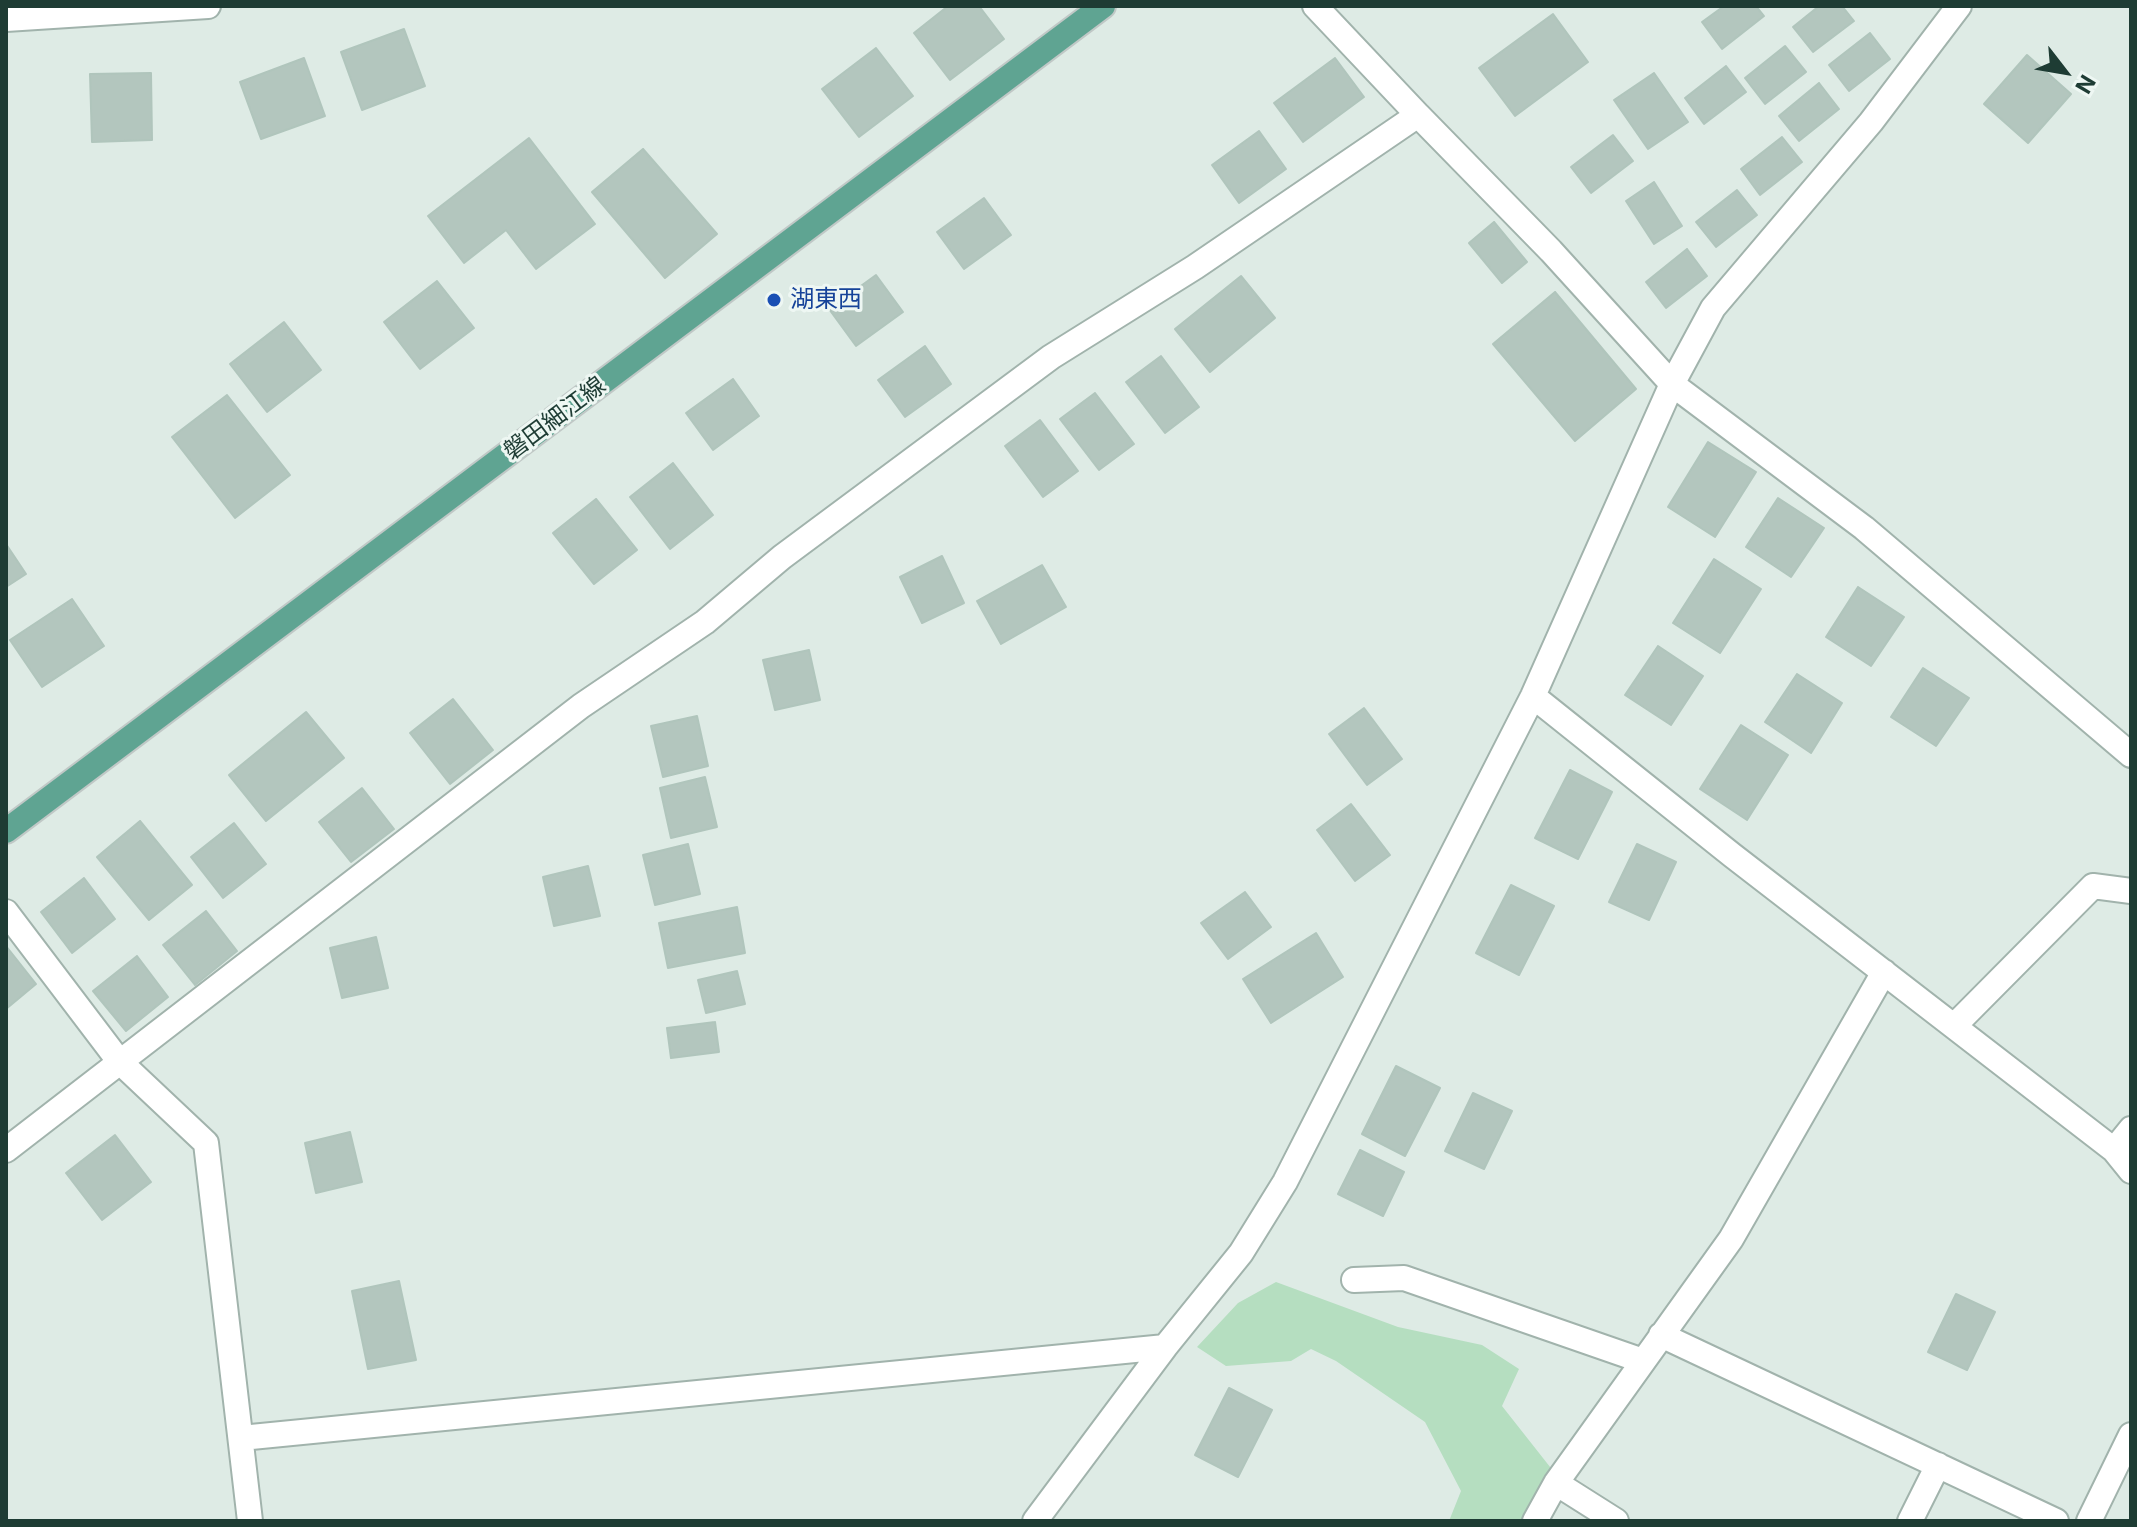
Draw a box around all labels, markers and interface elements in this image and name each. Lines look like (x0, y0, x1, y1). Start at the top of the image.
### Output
north arrow (2025, 32, 2105, 112)
text: N (2070, 70, 2101, 98)
place label: 湖東西 (790, 286, 862, 314)
marker: 湖東西 (765, 291, 783, 309)
street label: 磐田細江線 (498, 371, 612, 467)

